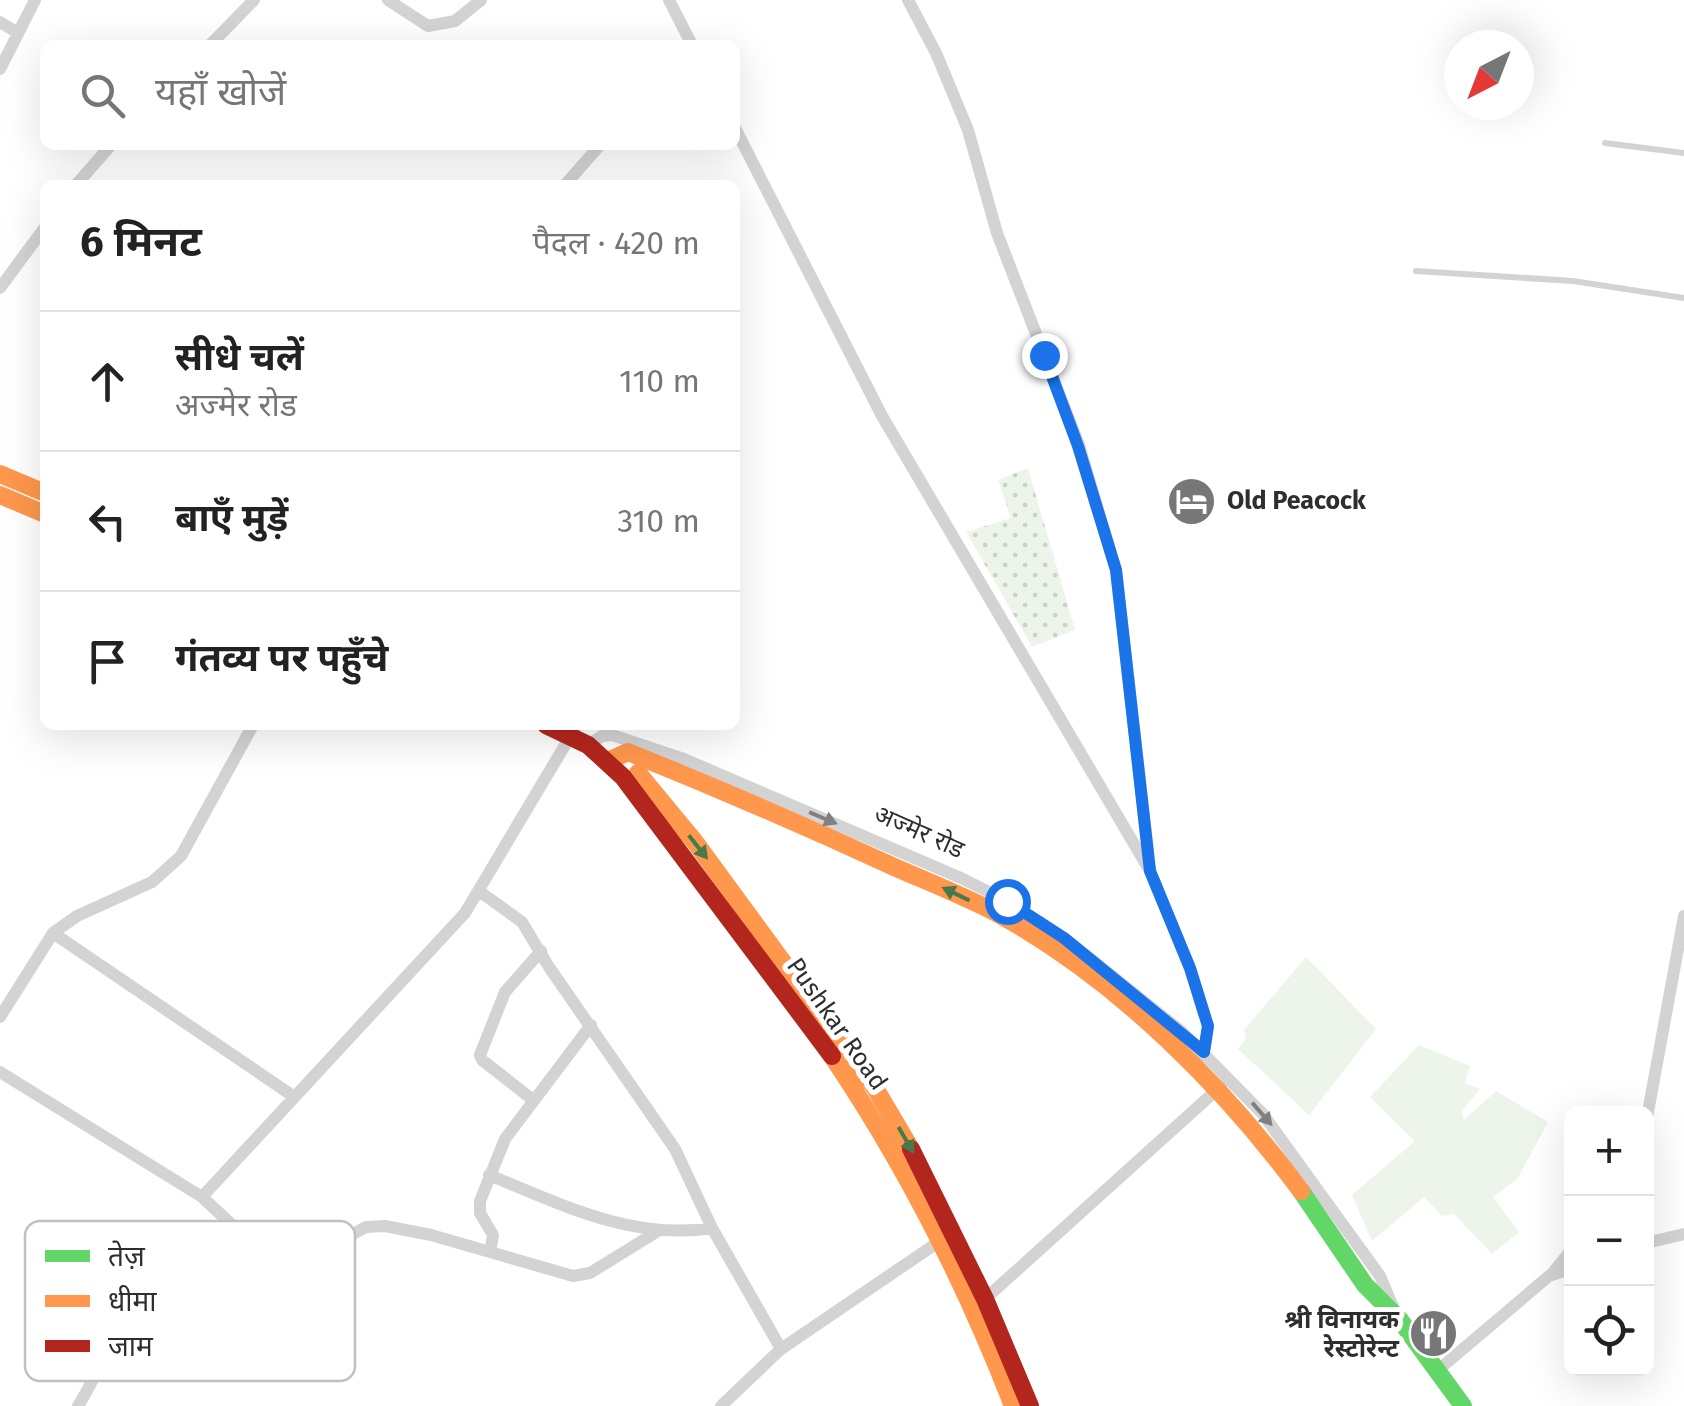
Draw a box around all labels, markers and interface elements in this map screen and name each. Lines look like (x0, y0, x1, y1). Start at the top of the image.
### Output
north arrow (1444, 30, 1534, 120)
search box (40, 40, 740, 150)
icon: search (75, 68, 130, 123)
text: यहाँ खोजें (155, 69, 286, 115)
text: 6 मिनट (80, 217, 202, 267)
text: पैदल · 420 m (533, 224, 700, 262)
route end (1022, 333, 1068, 379)
text: सीधे चलें (175, 334, 304, 380)
icon: ahead (80, 354, 135, 409)
text: 110 m (619, 362, 700, 400)
text: अज्मेर रोड (175, 386, 297, 424)
hotel icon: Old Peacock (1166, 475, 1218, 527)
place label: Old Peacock (1227, 486, 1367, 516)
icon: left (80, 494, 135, 549)
text: बाएँ मुड़ें (175, 495, 288, 541)
text: 310 m (617, 502, 700, 540)
icon: arrive (80, 634, 135, 689)
text: गंतव्य पर पहुँचे (175, 635, 388, 681)
street label: अज्मेर रोड (869, 798, 970, 865)
one-way arrow (808, 810, 838, 826)
one-way arrow (687, 834, 708, 860)
route start (985, 879, 1031, 925)
one-way arrow (942, 886, 971, 903)
street label: Pushkar Road (780, 952, 894, 1096)
one-way arrow (1250, 1101, 1272, 1126)
map controls (1564, 1106, 1654, 1376)
button: + (1564, 1106, 1654, 1196)
one-way arrow (897, 1126, 914, 1154)
button: − (1564, 1196, 1654, 1286)
legend (25, 1221, 355, 1381)
text: तेज़ (108, 1240, 146, 1273)
text: धीमा (108, 1285, 157, 1318)
button: locate (1564, 1286, 1654, 1376)
place label: श्री विनायक रेस्टोरेन्ट (1284, 1305, 1400, 1364)
restaurant icon: श्री विनायक रेस्टोरेन्ट (1408, 1308, 1460, 1360)
text: जाम (108, 1330, 154, 1363)

